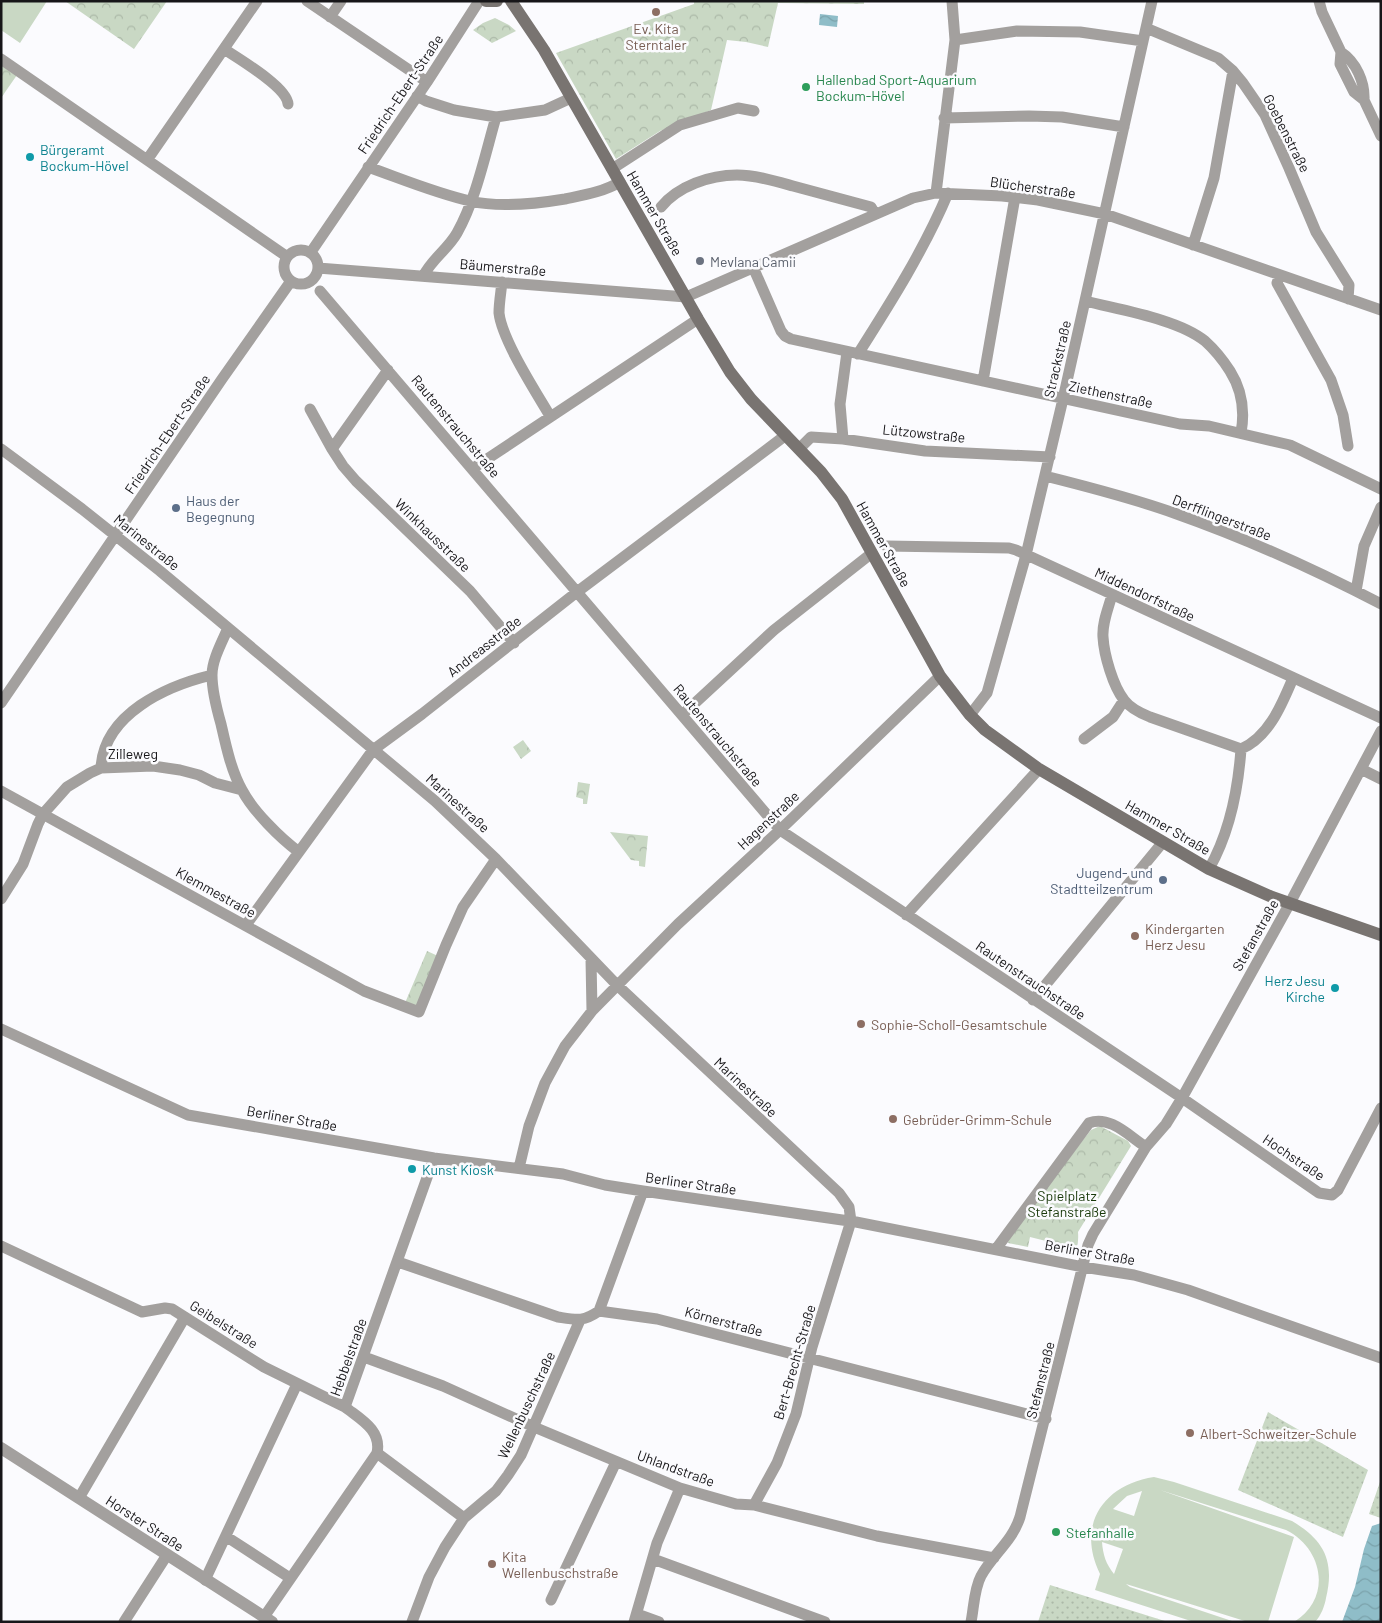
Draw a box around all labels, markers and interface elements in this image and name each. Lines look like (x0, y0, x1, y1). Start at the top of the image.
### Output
marker: Ev. Kita Sterntaler (650, 6, 662, 18)
place label: Ev. Kita Sterntaler (625, 20, 687, 53)
street label: Friedrich-Ebert-Straße (354, 31, 446, 157)
place label: Hallenbad Sport-Aquarium Bockum-Hövel (816, 71, 976, 104)
marker: Hallenbad Sport-Aquarium Bockum-Hövel (800, 81, 812, 93)
street label: Goebenstraße (1260, 91, 1314, 175)
place label: Bürgeramt Bockum-Hövel (40, 141, 129, 174)
marker: Bürgeramt Bockum-Hövel (24, 151, 36, 163)
street label: Hammer Straße (624, 167, 686, 259)
street label: Blücherstraße (989, 173, 1077, 201)
place label: Mevlana Camii (710, 253, 796, 270)
street label: Bäumerstraße (459, 255, 547, 279)
marker: Mevlana Camii (694, 255, 706, 267)
street label: Strackstraße (1040, 319, 1074, 399)
street label: Friedrich-Ebert-Straße (121, 371, 213, 497)
street label: Rautenstrauchstraße (408, 371, 504, 481)
street label: Ziethenstraße (1067, 377, 1155, 411)
street label: Lützowstraße (882, 420, 966, 446)
street label: Derfflingerstraße (1170, 490, 1274, 544)
place label: Haus der Begegnung (186, 492, 255, 525)
street label: Winkhausstraße (392, 495, 474, 575)
street label: Hammer Straße (853, 498, 915, 590)
marker: Haus der Begegnung (170, 502, 182, 514)
street label: Marinestraße (111, 510, 183, 574)
street label: Middendorfstraße (1092, 563, 1198, 625)
street label: Andreasstraße (444, 612, 524, 680)
street label: Rautenstrauchstraße (670, 680, 766, 790)
street label: Zilleweg (108, 745, 158, 762)
street label: Marinestraße (423, 770, 493, 836)
street label: Hagenstraße (734, 787, 802, 853)
street label: Hammer Straße (1122, 796, 1214, 858)
street label: Klemmestraße (173, 863, 259, 921)
place label: Jugend- und Stadtteilzentrum (1050, 864, 1153, 897)
marker: Jugend- und Stadtteilzentrum (1157, 874, 1169, 886)
street label: Stefanstraße (1228, 896, 1282, 974)
place label: Kindergarten Herz Jesu (1145, 920, 1224, 953)
marker: Kindergarten Herz Jesu (1129, 930, 1141, 942)
street label: Rautenstrauchstraße (973, 937, 1089, 1023)
place label: Herz Jesu Kirche (1265, 972, 1325, 1005)
marker: Herz Jesu Kirche (1329, 982, 1341, 994)
place label: Sophie-Scholl-Gesamtschule (871, 1016, 1047, 1033)
marker: Sophie-Scholl-Gesamtschule (855, 1018, 867, 1030)
street label: Marinestraße (711, 1054, 781, 1120)
street label: Berliner Straße (245, 1102, 339, 1134)
place label: Gebrüder-Grimm-Schule (903, 1111, 1052, 1128)
marker: Gebrüder-Grimm-Schule (887, 1113, 899, 1125)
street label: Hochstraße (1260, 1130, 1328, 1184)
place label: Kunst Kiosk (422, 1161, 494, 1178)
marker: Kunst Kiosk (406, 1163, 418, 1175)
street label: Berliner Straße (644, 1168, 738, 1198)
park label: Spielplatz Stefanstraße (1027, 1187, 1107, 1220)
street label: Berliner Straße (1043, 1236, 1137, 1268)
street label: Geibelstraße (187, 1296, 261, 1352)
street label: Körnerstraße (683, 1302, 765, 1340)
street label: Bert-Brecht-Straße (769, 1302, 819, 1422)
street label: Hebbelstraße (326, 1316, 370, 1398)
street label: Stefanstraße (1022, 1340, 1058, 1420)
street label: Wellenbuschstraße (494, 1349, 558, 1461)
place label: Albert-Schweitzer-Schule (1200, 1425, 1357, 1442)
marker: Albert-Schweitzer-Schule (1184, 1427, 1196, 1439)
street label: Uhlandstraße (635, 1446, 717, 1490)
street label: Horster Straße (103, 1491, 187, 1555)
place label: Stefanhalle (1066, 1524, 1134, 1541)
marker: Stefanhalle (1050, 1526, 1062, 1538)
place label: Kita Wellenbuschstraße (502, 1548, 619, 1581)
marker: Kita Wellenbuschstraße (486, 1558, 498, 1570)

